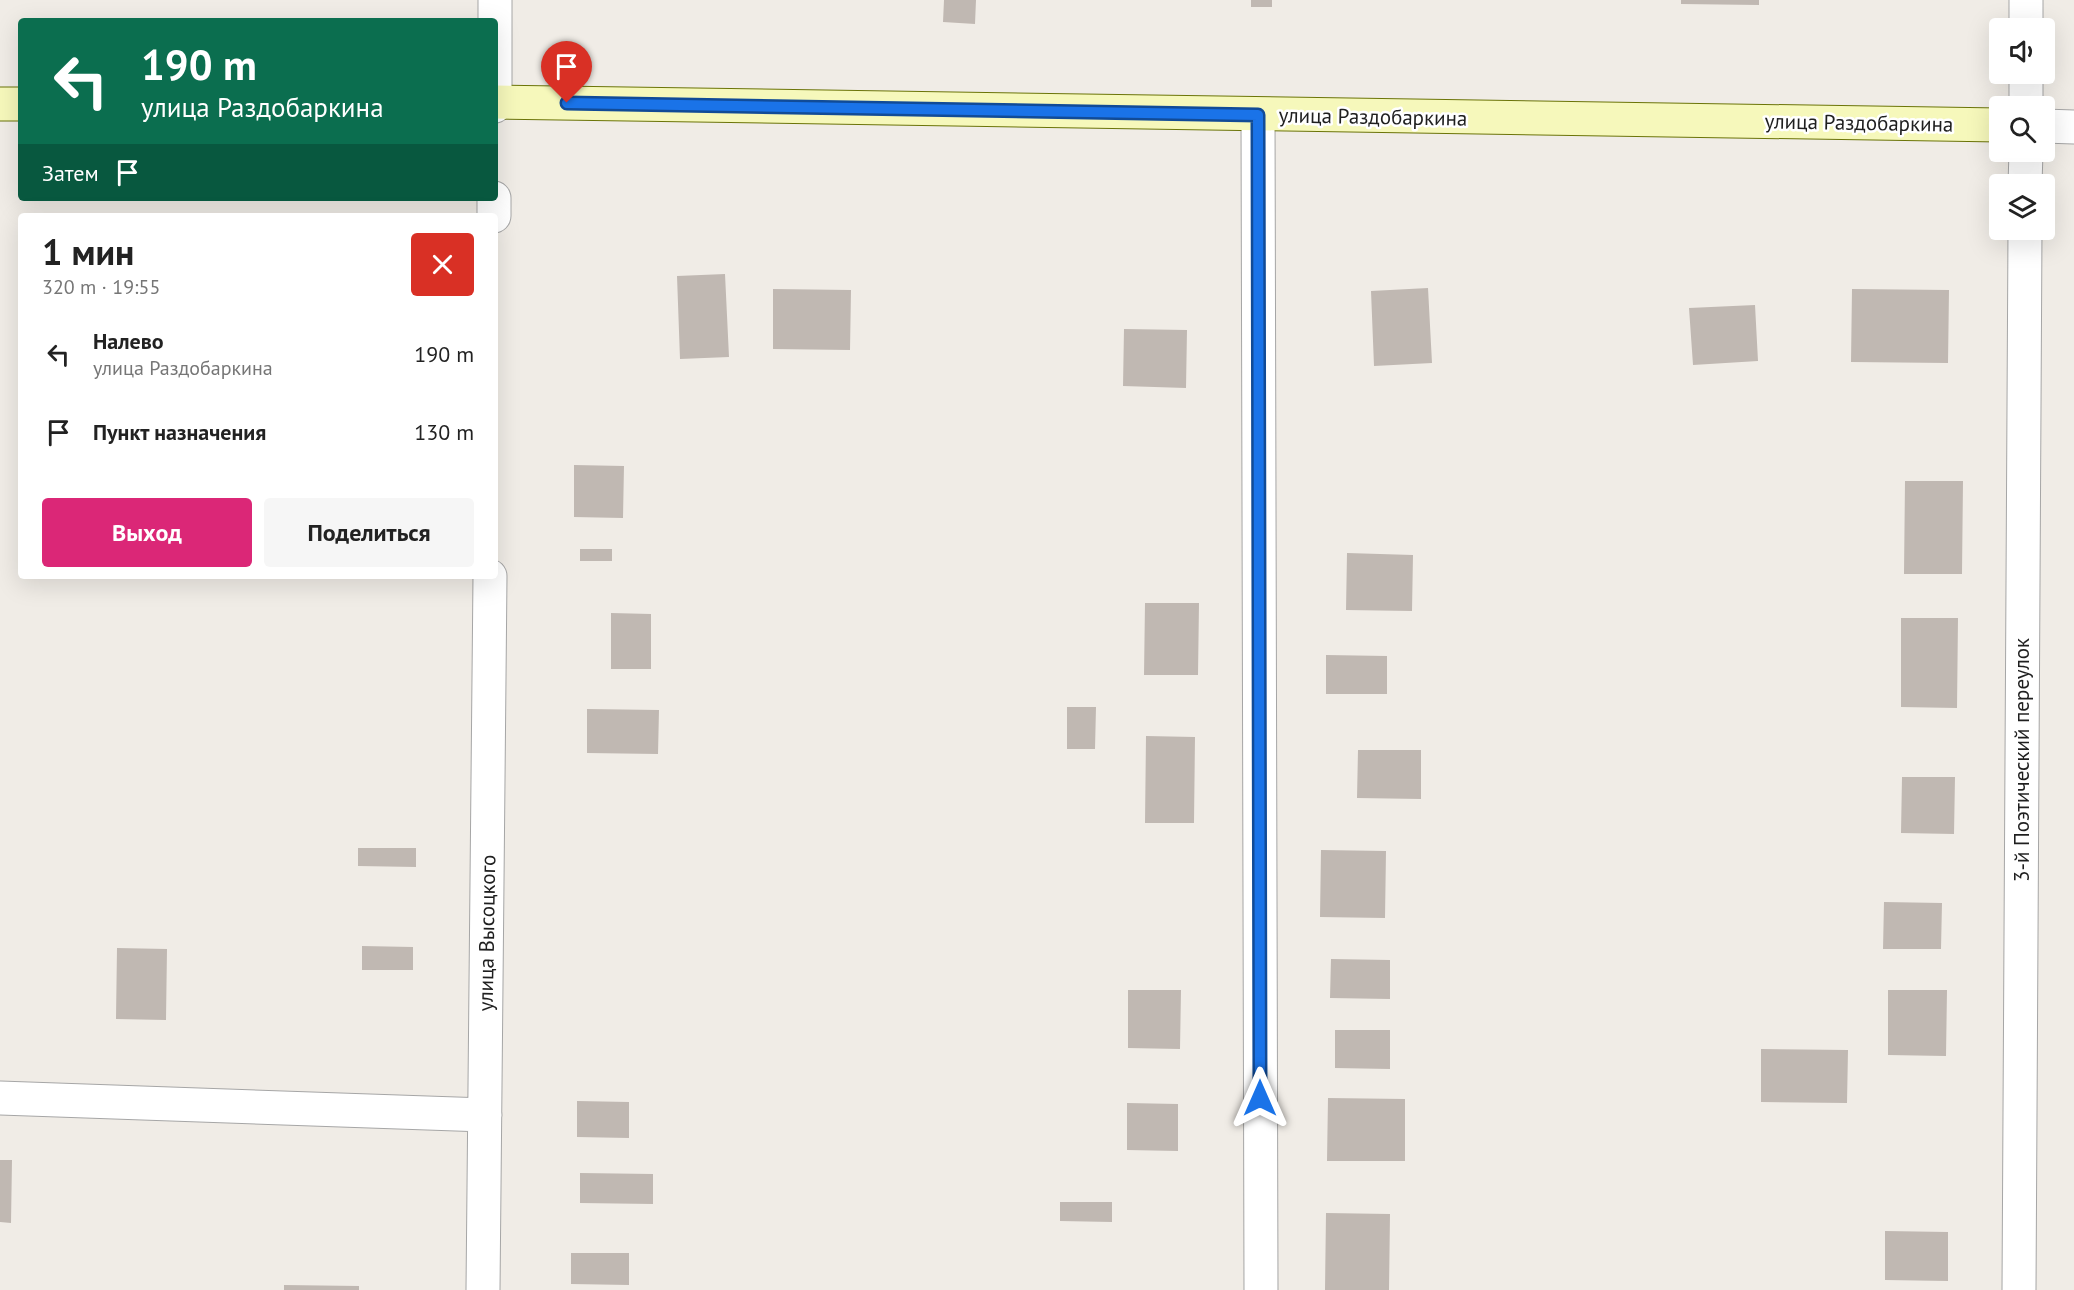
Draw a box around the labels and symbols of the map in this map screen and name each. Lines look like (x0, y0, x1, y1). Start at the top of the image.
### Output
pin (541, 41, 592, 103)
street label: улица Раздобаркина (1278, 101, 1468, 132)
street label: улица Раздобаркина (1764, 107, 1954, 138)
street label: 3-й Поэтический переулок (2008, 638, 2035, 882)
street label: улица Высоцкого (472, 854, 501, 1012)
position arrow (1228, 1066, 1292, 1130)

